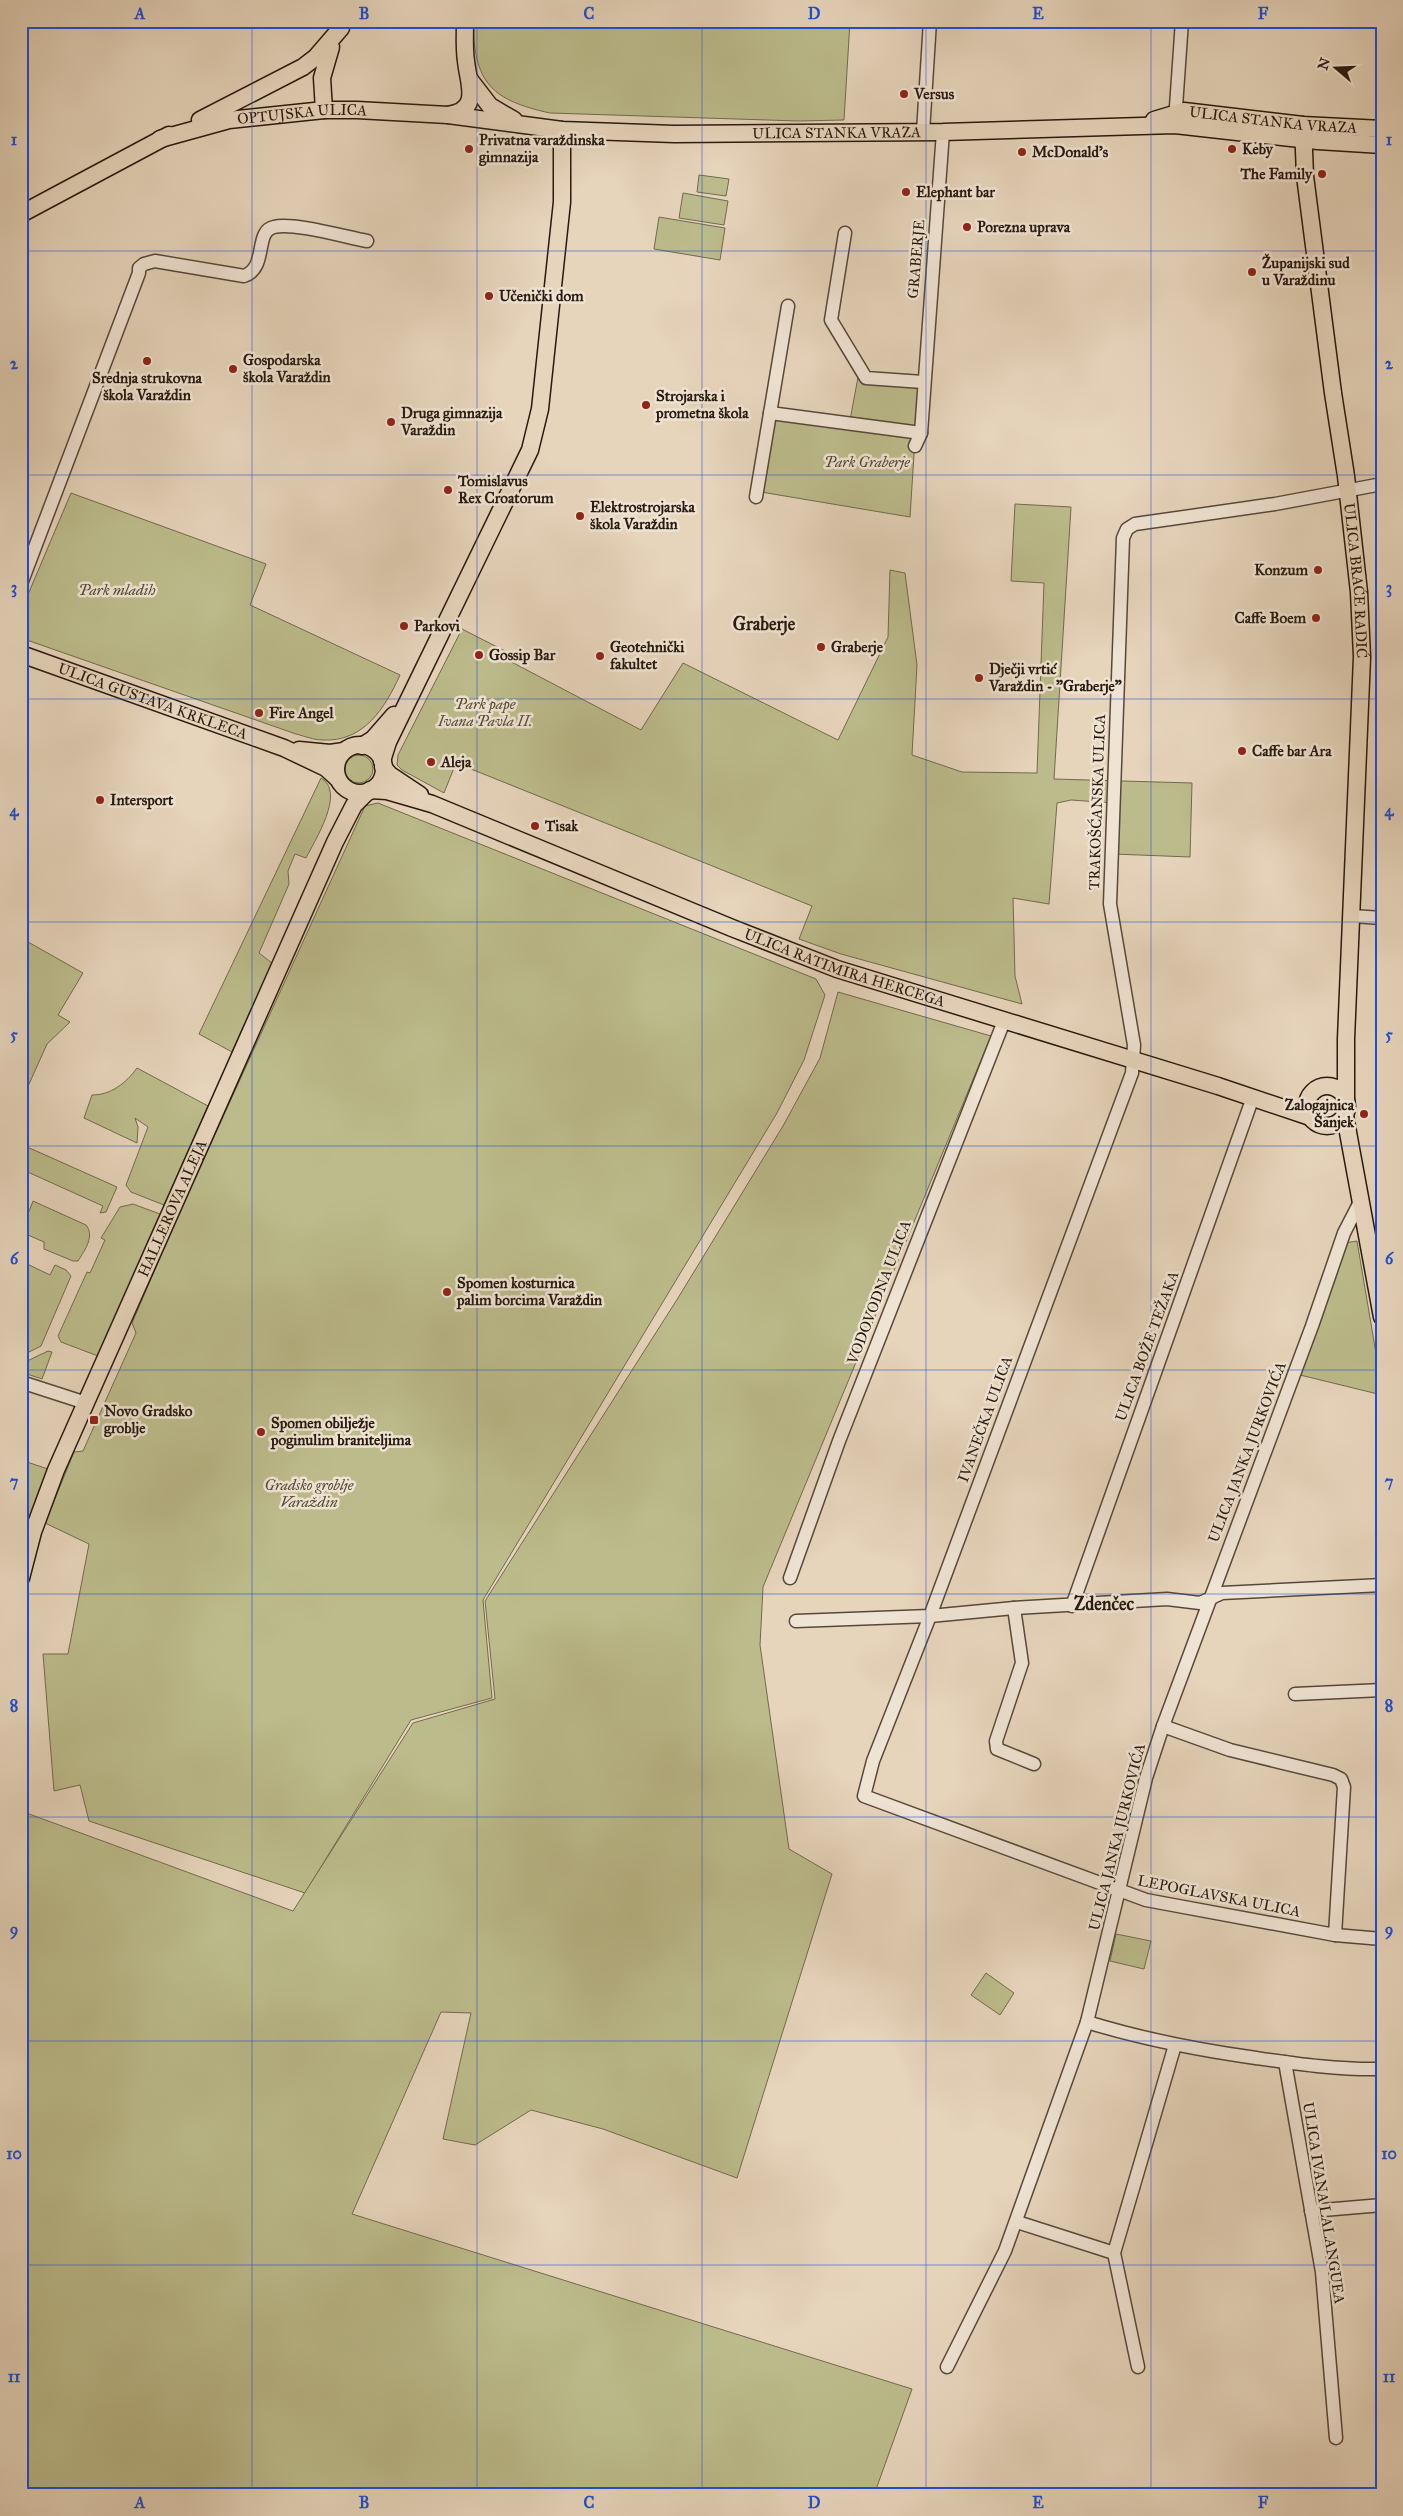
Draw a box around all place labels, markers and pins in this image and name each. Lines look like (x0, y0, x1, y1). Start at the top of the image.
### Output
place label: Versus (913, 85, 955, 103)
marker: Versus (898, 88, 910, 100)
place label: Privatna varaždinska gimnazija (479, 131, 605, 167)
place label: Keby (1242, 140, 1274, 159)
marker: Privatna varaždinska gimnazija (463, 143, 475, 155)
place label: McDonald's (1032, 143, 1109, 161)
marker: Keby (1226, 143, 1238, 155)
marker: McDonald's (1016, 146, 1028, 158)
place label: The Family (1240, 165, 1313, 184)
marker: The Family (1316, 168, 1328, 180)
place label: Elephant bar (916, 183, 995, 202)
marker: Elephant bar (900, 186, 912, 198)
place label: Porezna uprava (977, 218, 1071, 237)
marker: Porezna uprava (961, 221, 973, 233)
place label: Županijski sud u Varaždinu (1261, 253, 1350, 289)
marker: Županijski sud u Varaždinu (1246, 266, 1258, 278)
place label: Učenički dom (499, 287, 584, 305)
marker: Učenički dom (483, 290, 495, 302)
place label: Gospodarska škola Varaždin (243, 351, 332, 386)
marker: Srednja strukovna škola Varaždin (141, 355, 153, 367)
marker: Gospodarska škola Varaždin (227, 363, 239, 375)
place label: Srednja strukovna škola Varaždin (92, 369, 203, 404)
place label: Strojarska i prometna škola (655, 387, 749, 423)
marker: Strojarska i prometna škola (640, 399, 652, 411)
place label: Druga gimnazija Varaždin (400, 404, 503, 439)
marker: Druga gimnazija Varaždin (385, 416, 397, 428)
place label: Tomislavus Rex Croatorum (457, 472, 554, 507)
marker: Tomislavus Rex Croatorum (442, 484, 454, 496)
place label: Elektrostrojarska škola Varaždin (590, 498, 695, 533)
marker: Elektrostrojarska škola Varaždin (574, 510, 586, 522)
place label: Konzum (1254, 561, 1308, 579)
marker: Konzum (1312, 564, 1324, 576)
place label: Caffe Boem (1235, 609, 1306, 627)
marker: Caffe Boem (1310, 612, 1322, 624)
place label: Parkovi (414, 617, 461, 635)
marker: Parkovi (398, 620, 410, 632)
place label: Geotehnički fakultet (609, 638, 685, 673)
place label: Graberje (831, 638, 884, 657)
marker: Graberje (815, 641, 827, 653)
place label: Gossip Bar (489, 646, 556, 665)
marker: Gossip Bar (473, 649, 485, 661)
marker: Geotehnički fakultet (594, 650, 606, 662)
place label: Dječji vrtić Varaždin - "Graberje" (988, 660, 1122, 696)
marker: Dječji vrtić Varaždin - "Graberje" (973, 672, 985, 684)
place label: Fire Angel (269, 704, 334, 723)
marker: Fire Angel (253, 707, 265, 719)
place label: Caffe bar Ara (1252, 742, 1332, 760)
marker: Caffe bar Ara (1236, 745, 1248, 757)
place label: Aleja (440, 753, 472, 772)
marker: Aleja (425, 756, 437, 768)
place label: Intersport (110, 791, 174, 810)
marker: Intersport (94, 794, 106, 806)
place label: Tisak (544, 817, 579, 835)
marker: Tisak (529, 820, 541, 832)
place label: Zalogajnica Šanjek (1285, 1096, 1355, 1132)
marker: Zalogajnica Šanjek (1358, 1108, 1370, 1120)
place label: Spomen kosturnica palim borcima Varaždin (456, 1274, 603, 1310)
marker: Spomen kosturnica palim borcima Varaždin (441, 1286, 453, 1298)
place label: Novo Gradsko groblje (104, 1402, 193, 1438)
marker: Novo Gradsko groblje (88, 1414, 100, 1426)
place label: Spomen obilježje poginulim braniteljima (270, 1414, 412, 1450)
marker: Spomen obilježje poginulim braniteljima (255, 1426, 267, 1438)

